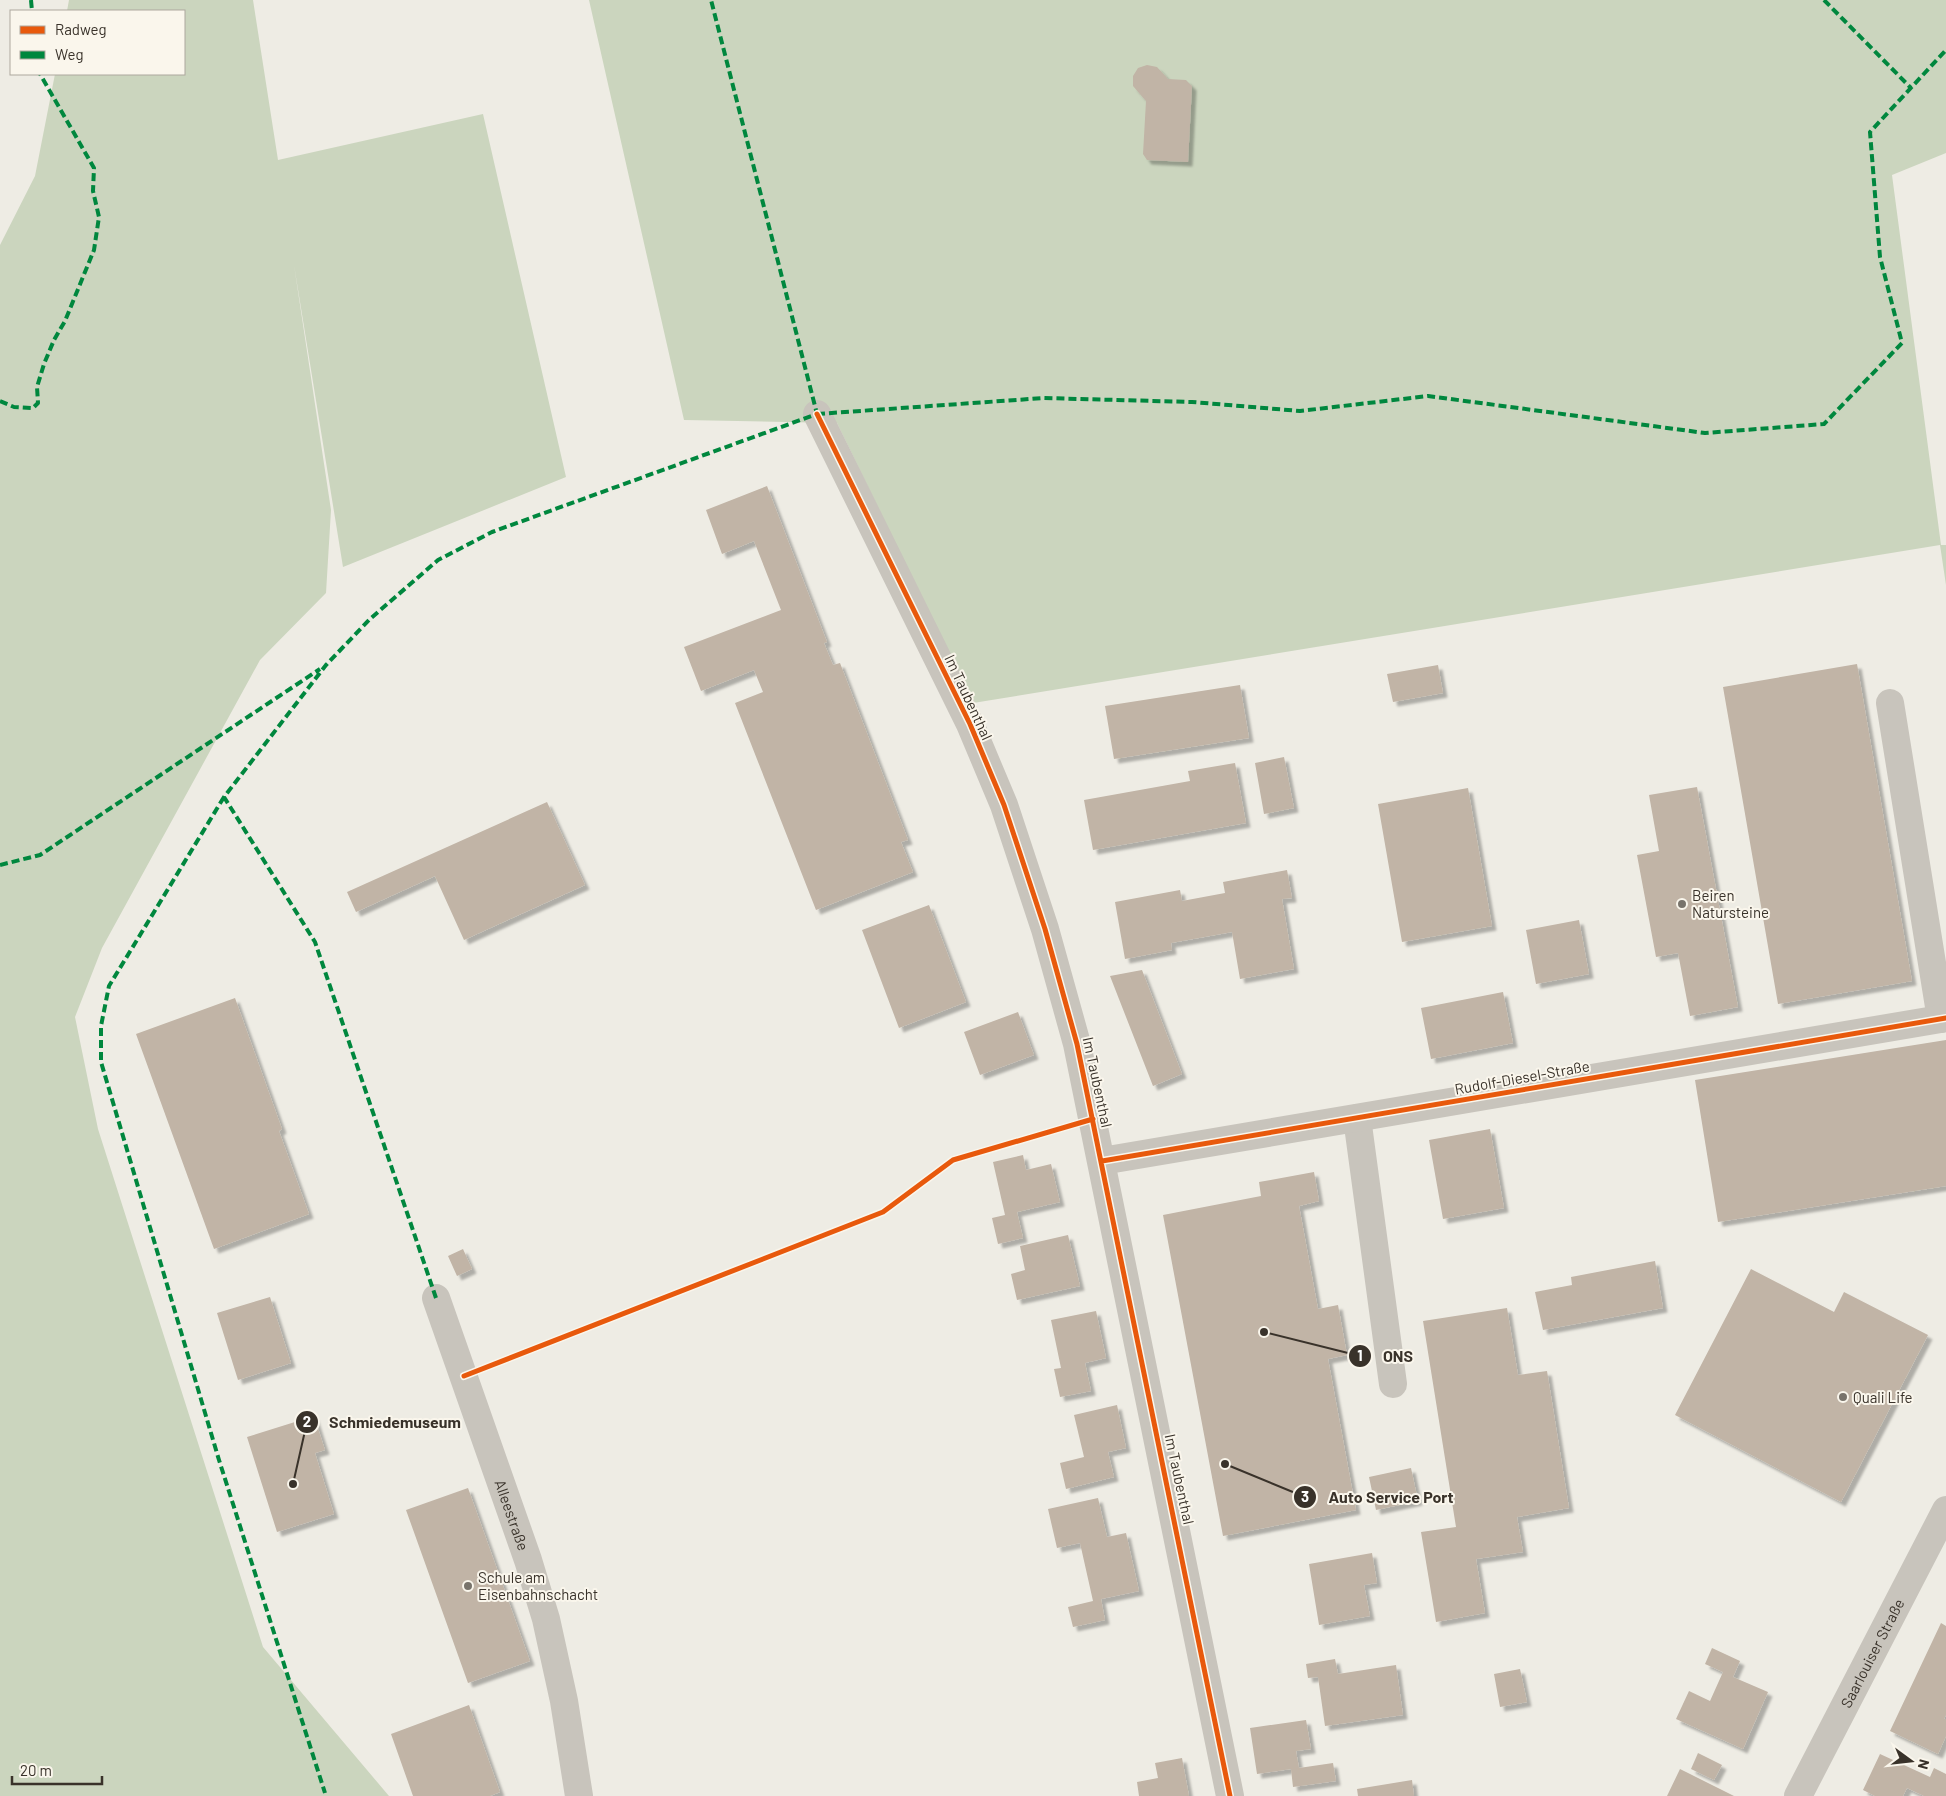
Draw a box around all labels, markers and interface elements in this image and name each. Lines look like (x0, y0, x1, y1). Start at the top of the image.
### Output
legend (10, 10, 185, 75)
text: Radweg (55, 20, 107, 38)
text: Weg (55, 45, 83, 63)
street label: Im Taubenthal (941, 651, 997, 743)
place label: Beiren Natursteine (1692, 886, 1769, 921)
marker: Beiren Natursteine (1676, 898, 1688, 910)
street label: Im Taubenthal (1080, 1035, 1116, 1129)
street label: Rudolf-Diesel-Straße (1453, 1056, 1591, 1098)
callout: ONS (1348, 1341, 1423, 1372)
text: 1 (1357, 1346, 1363, 1364)
text: ONS (1383, 1346, 1413, 1365)
place label: Quali Life (1853, 1388, 1913, 1406)
marker: Quali Life (1837, 1391, 1849, 1403)
callout: Schmiedemuseum (294, 1407, 471, 1438)
text: 2 (303, 1412, 311, 1430)
text: Schmiedemuseum (329, 1412, 461, 1431)
street label: Im Taubenthal (1162, 1432, 1198, 1526)
street label: Alleestraße (491, 1477, 533, 1553)
callout: Auto Service Port (1293, 1482, 1463, 1513)
text: 3 (1301, 1487, 1309, 1505)
text: Auto Service Port (1328, 1487, 1454, 1506)
place label: Schule am Eisenbahnschacht (478, 1568, 598, 1603)
marker: Schule am Eisenbahnschacht (462, 1580, 474, 1592)
street label: Saarlouiser Straße (1836, 1595, 1908, 1711)
north arrow (1886, 1736, 1936, 1786)
scale bar (12, 1754, 102, 1786)
text: N (1915, 1758, 1933, 1771)
text: 20 m (20, 1761, 52, 1779)

